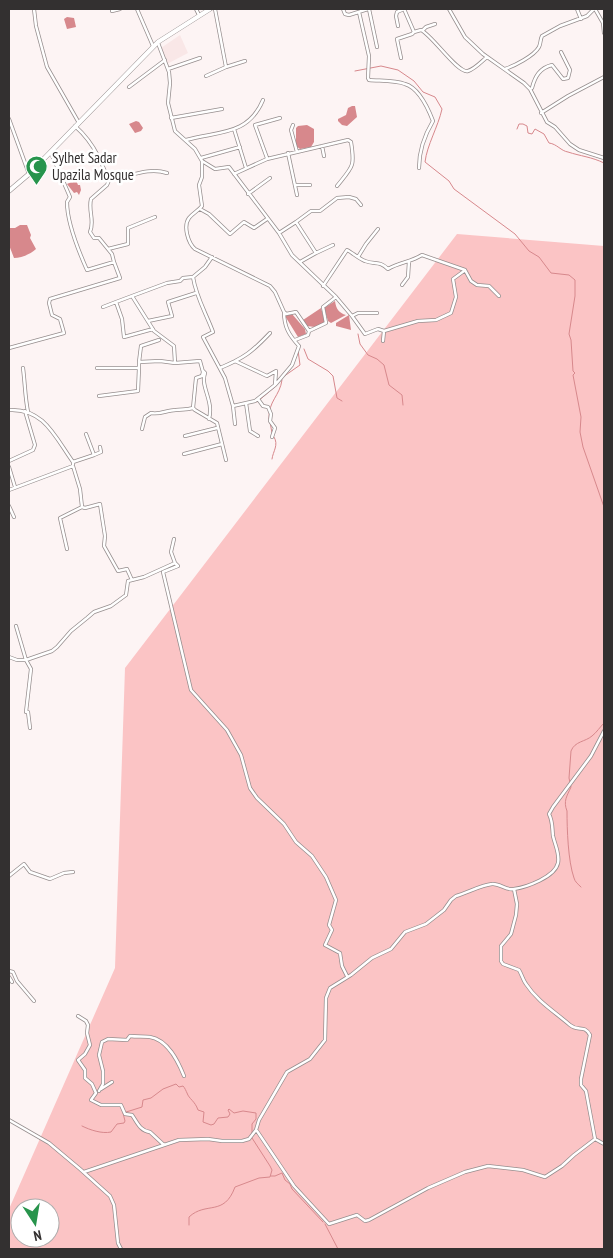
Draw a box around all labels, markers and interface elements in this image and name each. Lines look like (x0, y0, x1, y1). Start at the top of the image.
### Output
place label: Sylhet Sadar Upazila Mosque (52, 148, 134, 184)
mosque icon: Sylhet Sadar Upazila Mosque (24, 155, 48, 186)
north arrow (10, 1198, 60, 1248)
text: N (32, 1226, 43, 1245)

